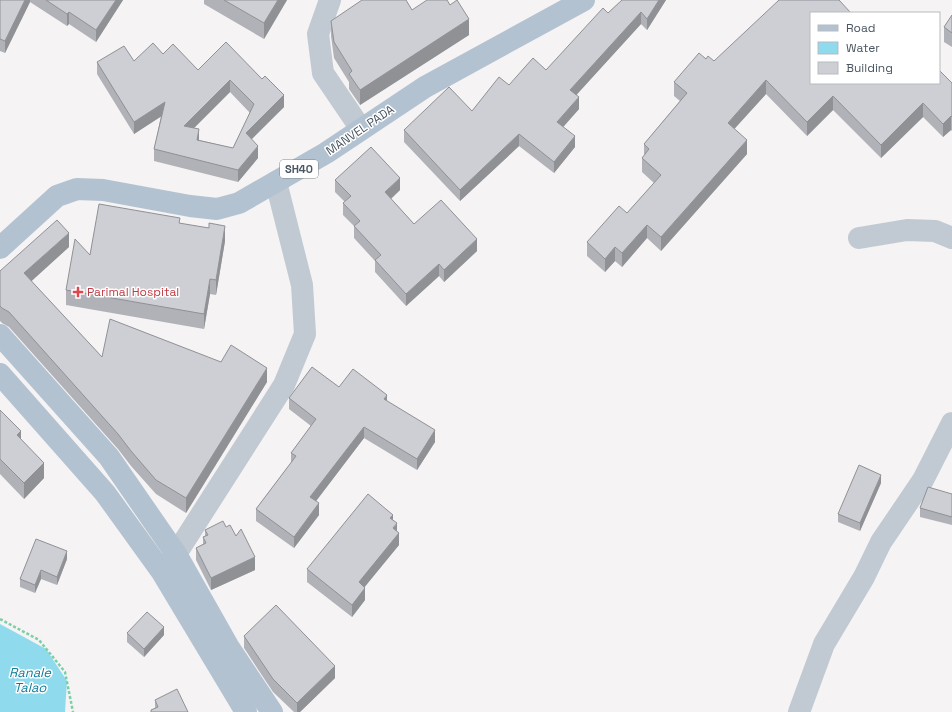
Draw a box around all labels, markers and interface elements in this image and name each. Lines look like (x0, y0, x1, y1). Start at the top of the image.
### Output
legend (810, 12, 940, 84)
text: Road (846, 20, 875, 36)
text: Water (846, 40, 880, 56)
text: Building (846, 60, 893, 76)
street label: MANVEL PADA (323, 101, 398, 159)
road number: SH40 (280, 160, 318, 178)
place label: Parimal Hospital (87, 284, 179, 300)
marker: Parimal Hospital (72, 286, 84, 298)
water label: Ranale Talao (9, 664, 52, 696)

